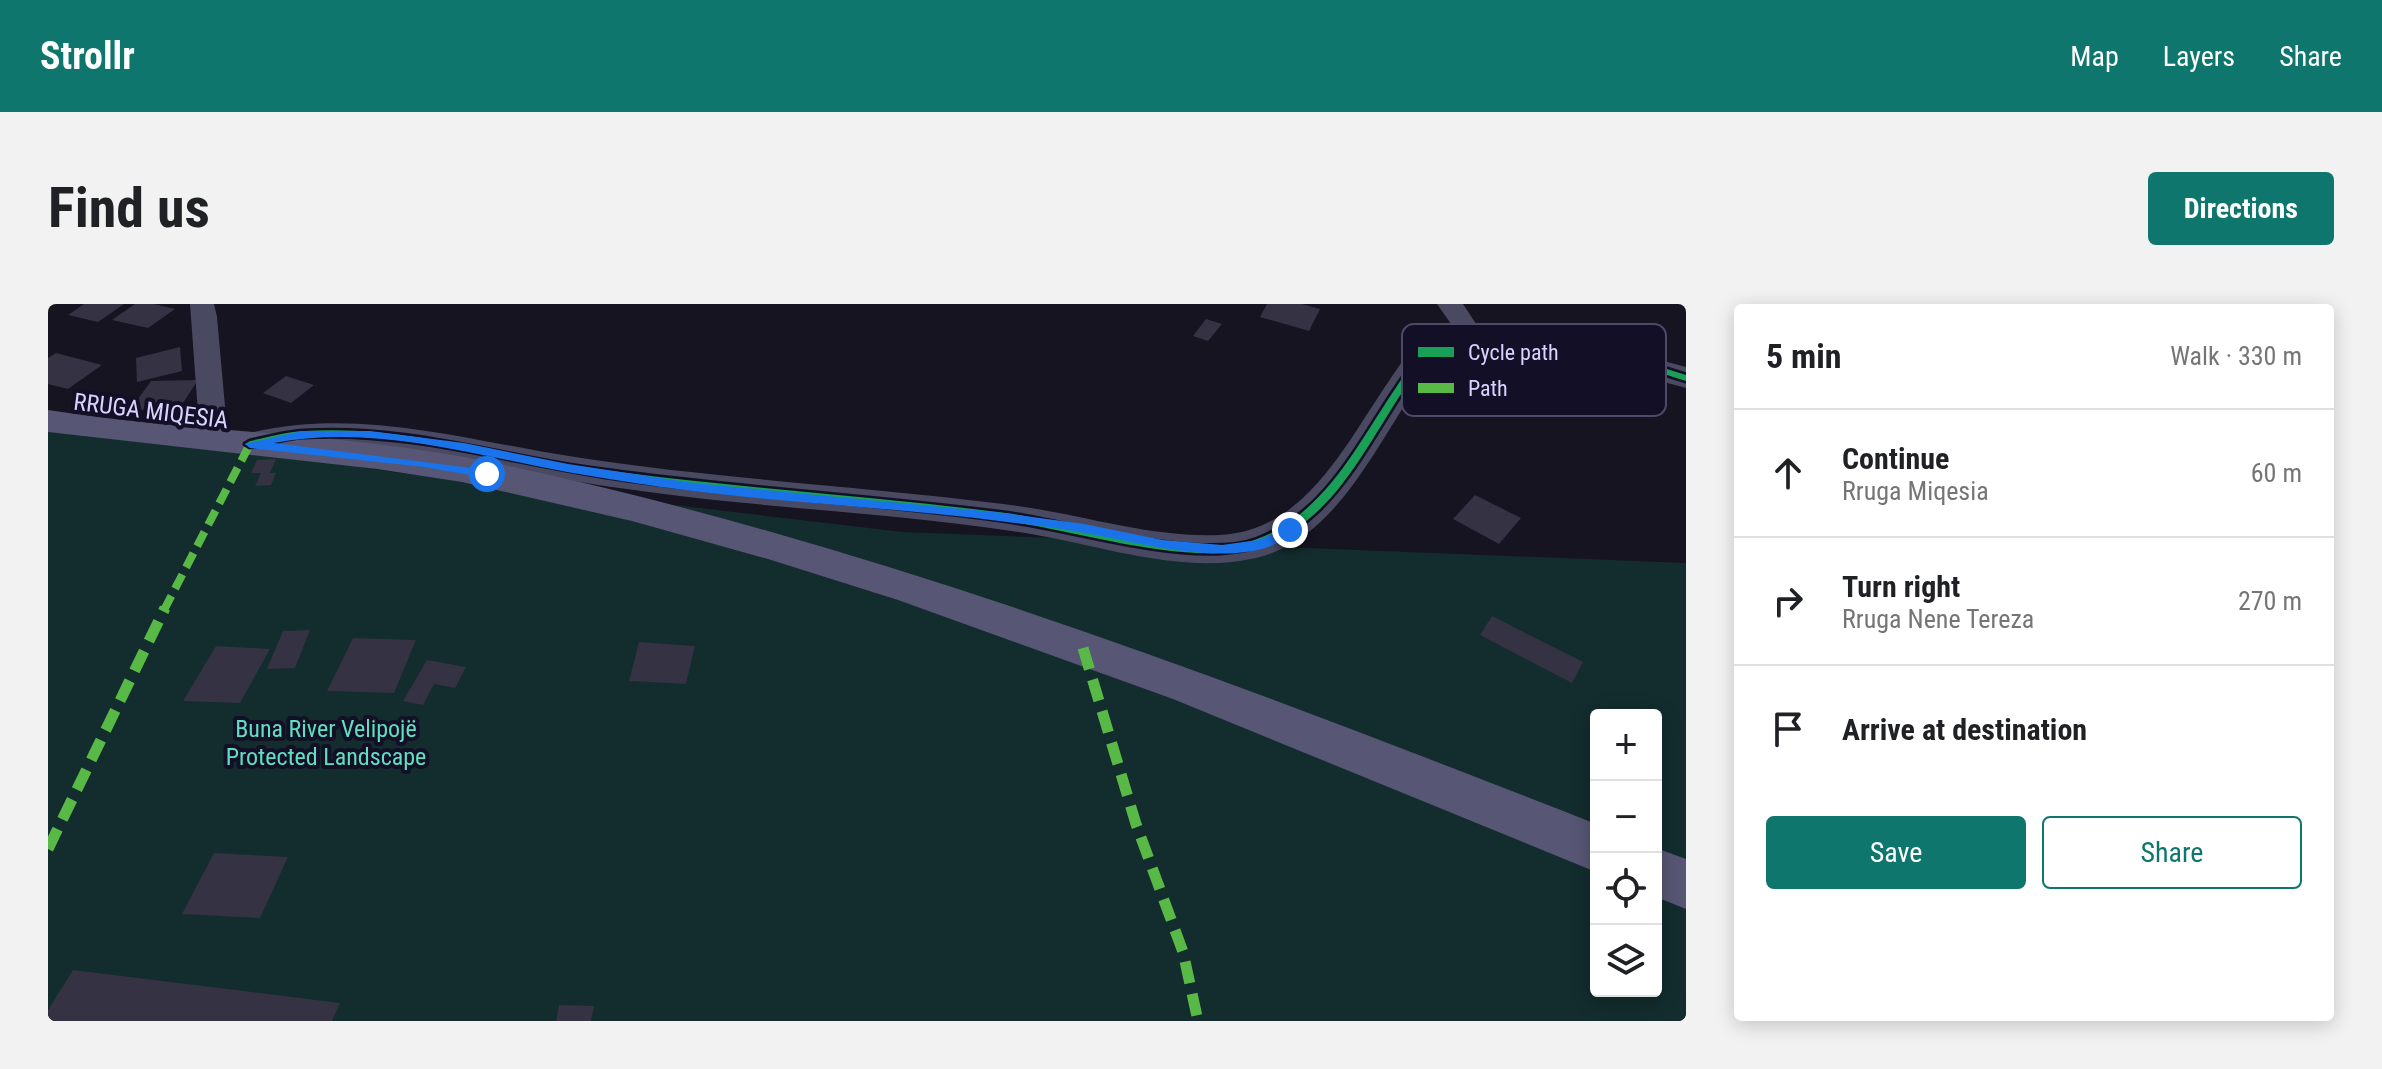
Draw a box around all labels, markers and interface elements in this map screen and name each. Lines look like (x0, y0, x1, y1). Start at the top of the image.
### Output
text: Strollr (40, 34, 135, 78)
text: Map (2070, 40, 2119, 73)
text: Layers (2163, 40, 2235, 73)
text: Share (2279, 40, 2342, 73)
button: Directions (2148, 172, 2334, 245)
text: Find us (48, 175, 210, 241)
legend (1402, 324, 1666, 416)
text: 5 min (1766, 336, 1842, 376)
text: Cycle path (1468, 340, 1559, 365)
text: Walk · 330 m (2170, 341, 2302, 371)
text: Path (1468, 376, 1508, 401)
street label: RRUGA MIQESIA (72, 388, 230, 434)
text: Continue (1842, 441, 1949, 476)
icon: ahead (1766, 451, 1810, 495)
route start (469, 456, 505, 492)
text: 60 m (2251, 458, 2302, 488)
text: Rruga Miqesia (1842, 476, 1989, 506)
route end (1272, 512, 1308, 548)
text: Turn right (1842, 569, 1960, 604)
icon: right (1766, 579, 1810, 623)
text: 270 m (2238, 586, 2302, 616)
text: Rruga Nene Tereza (1842, 604, 2034, 634)
icon: arrive (1766, 707, 1810, 751)
map controls (1590, 709, 1662, 997)
button: + (1590, 709, 1662, 781)
text: Arrive at destination (1842, 712, 2087, 747)
park label: Buna River Velipojë Protected Landscape (226, 715, 426, 771)
button: − (1590, 781, 1662, 853)
button: Save (1766, 816, 2026, 889)
button: Share (2042, 816, 2302, 889)
button: locate (1590, 853, 1662, 925)
button: layers (1590, 925, 1662, 997)

